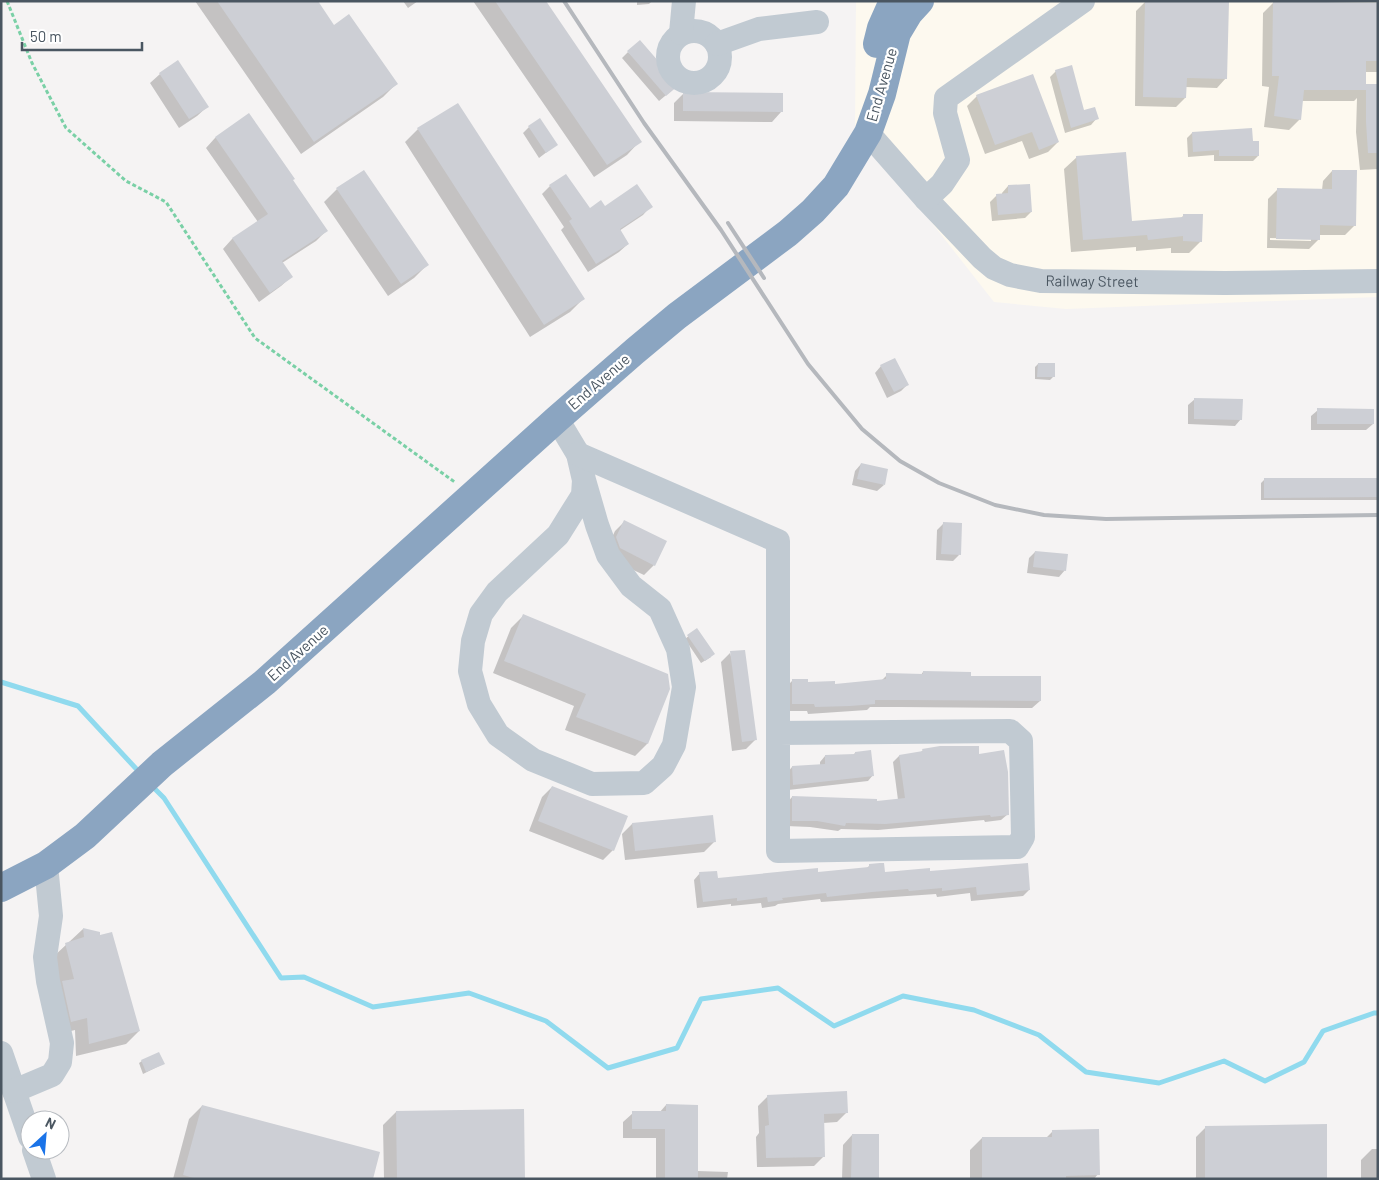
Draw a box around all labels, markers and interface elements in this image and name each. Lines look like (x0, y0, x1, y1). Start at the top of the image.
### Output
scale bar (22, 20, 142, 52)
text: 50 m (30, 27, 62, 45)
street label: End Avenue (862, 46, 900, 124)
street label: Railway Street (1045, 271, 1139, 290)
street label: End Avenue (564, 350, 633, 413)
street label: End Avenue (263, 620, 332, 684)
north arrow (20, 1110, 70, 1160)
text: N (43, 1113, 59, 1133)

